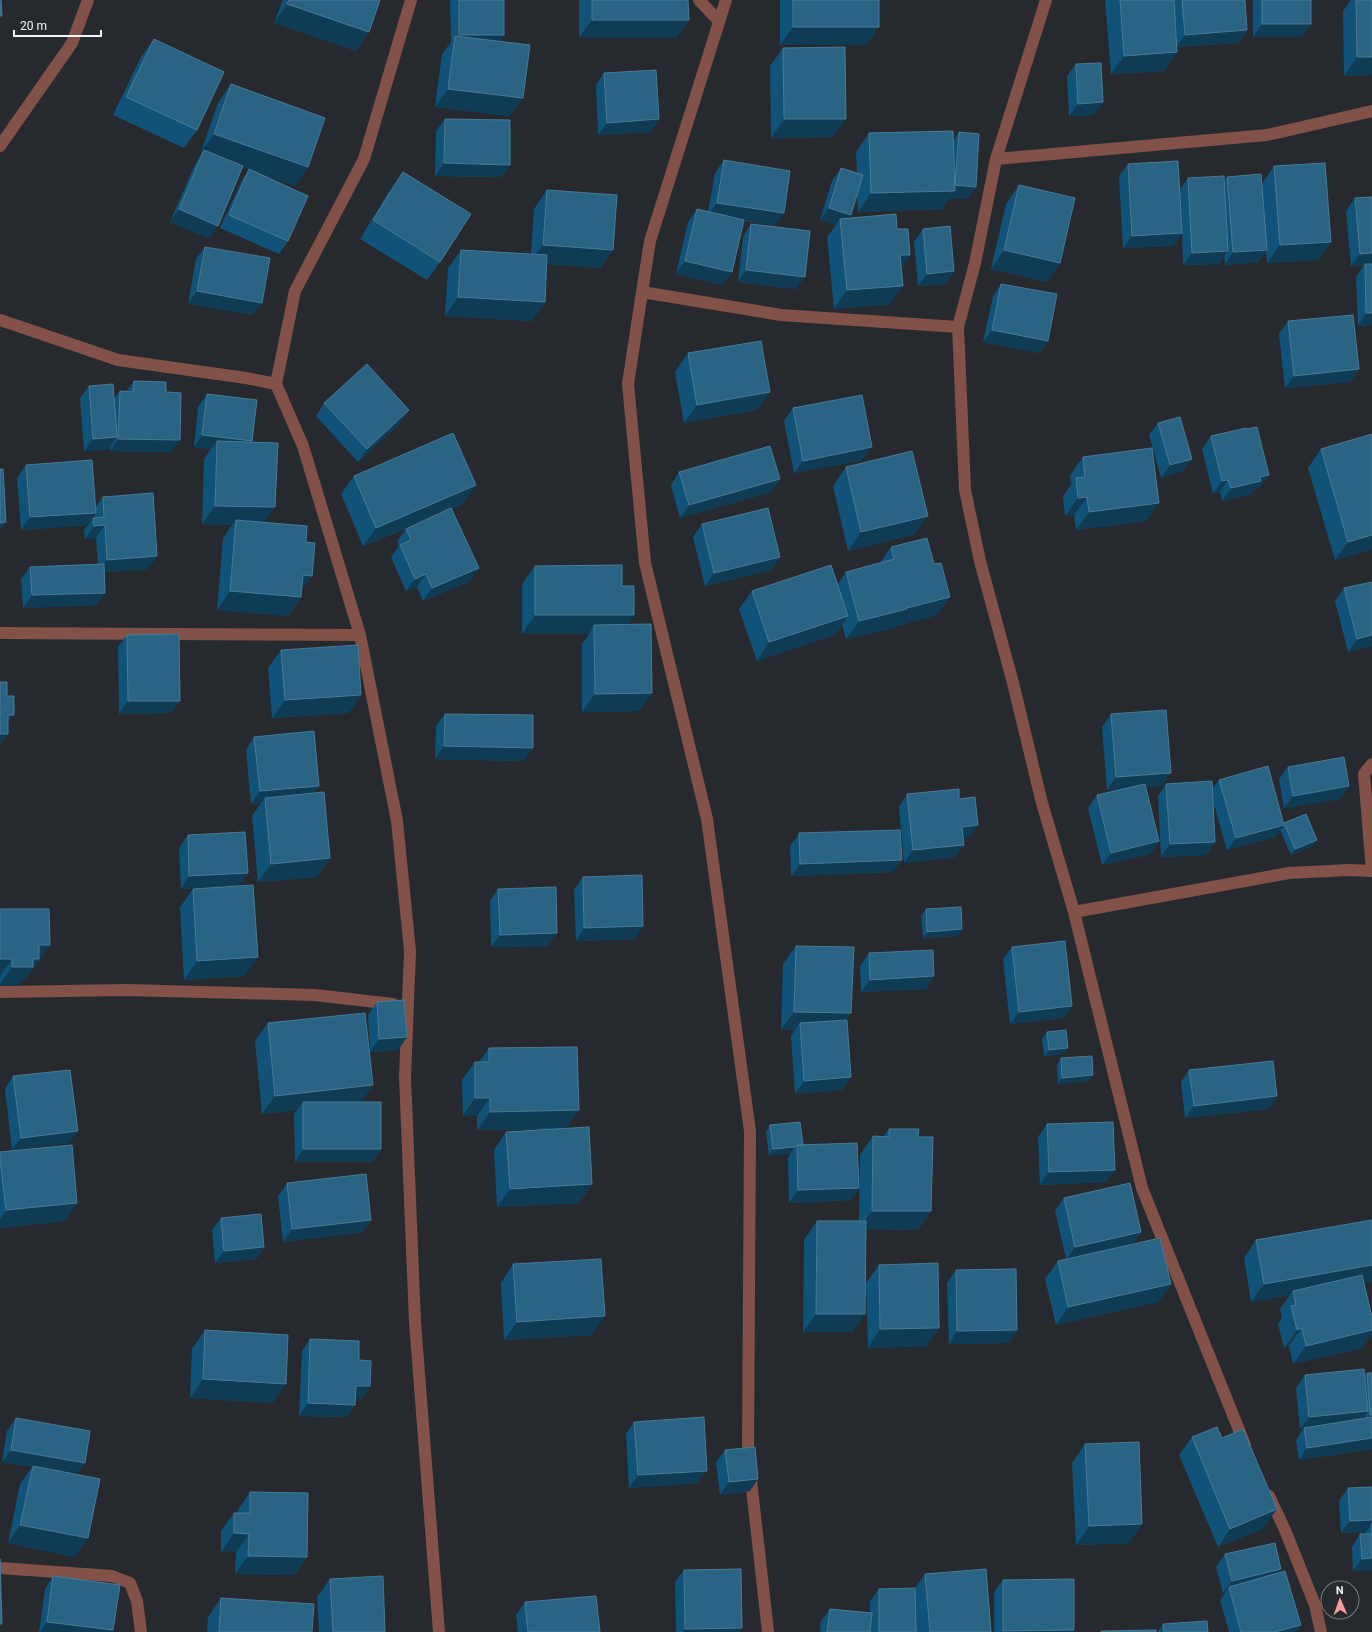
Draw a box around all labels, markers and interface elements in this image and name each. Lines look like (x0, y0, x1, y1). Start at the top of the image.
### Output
scale bar (14, 12, 101, 38)
text: 20 m (20, 19, 47, 33)
north arrow (1320, 1580, 1360, 1620)
text: N (1336, 1584, 1344, 1597)

